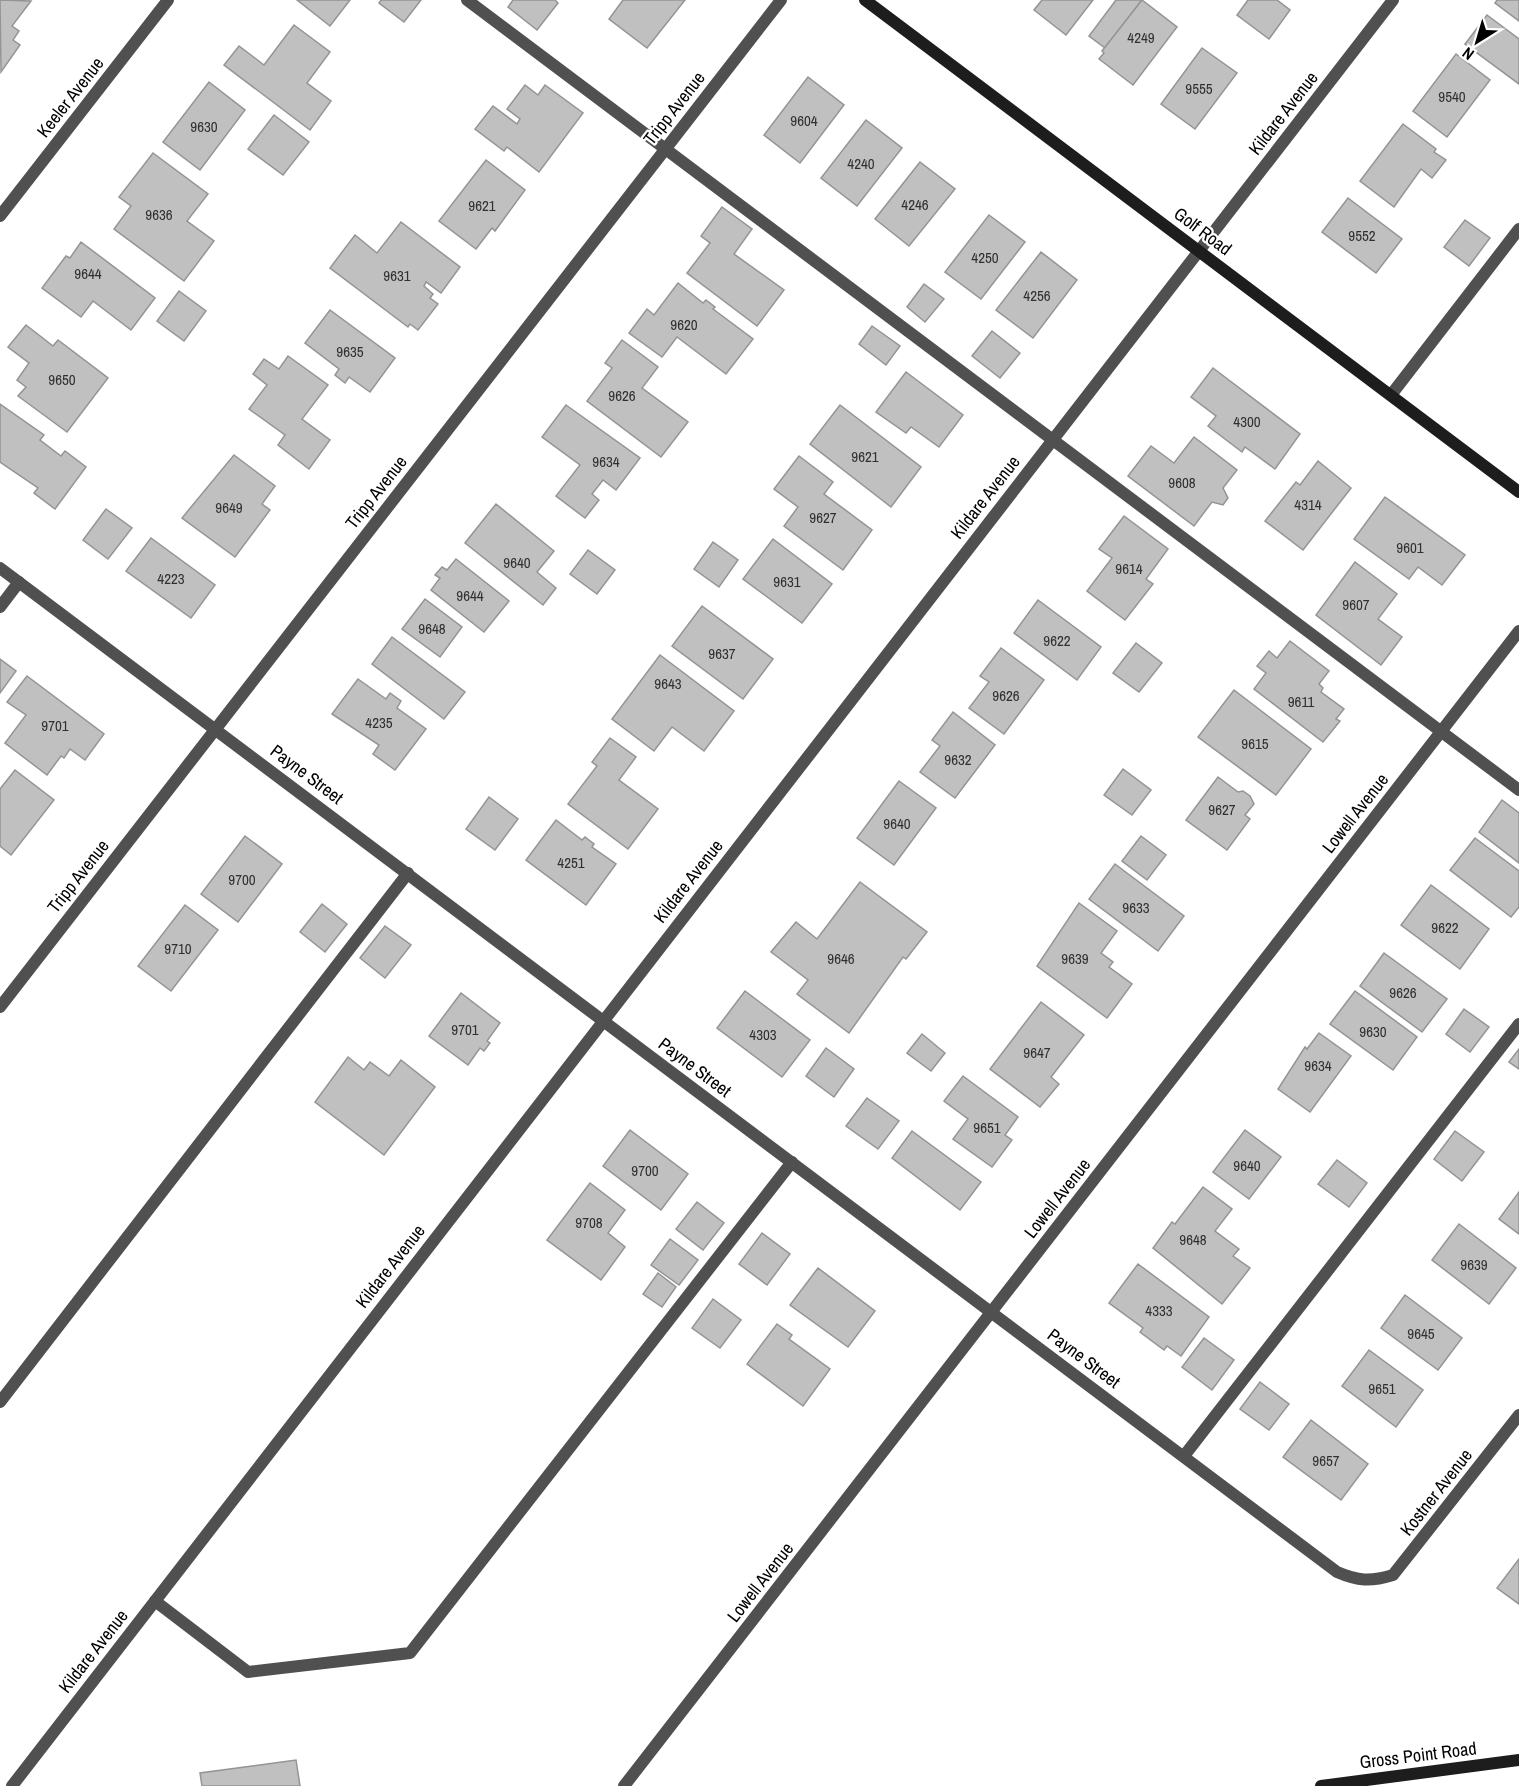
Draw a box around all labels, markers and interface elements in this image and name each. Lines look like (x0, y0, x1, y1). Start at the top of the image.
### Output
north arrow (1447, 12, 1507, 72)
house number: 4249 (1127, 27, 1155, 48)
text: N (1458, 42, 1478, 66)
street label: Keeler Avenue (31, 52, 109, 142)
street label: Tripp Avenue (637, 66, 711, 150)
street label: Kildare Avenue (1242, 66, 1324, 160)
house number: 9555 (1185, 78, 1213, 99)
house number: 9540 (1438, 86, 1466, 107)
house number: 9604 (790, 110, 818, 131)
house number: 9630 (190, 116, 218, 137)
house number: 4240 (847, 153, 875, 174)
house number: 4246 (901, 194, 929, 215)
house number: 9621 (468, 195, 496, 216)
street label: Golf Road (1169, 201, 1237, 261)
house number: 9636 (145, 204, 173, 225)
house number: 9552 (1348, 225, 1376, 246)
house number: 4250 (971, 247, 999, 268)
house number: 9644 (74, 263, 102, 284)
house number: 9631 (383, 265, 411, 286)
house number: 4256 (1023, 285, 1051, 306)
house number: 9620 (670, 314, 698, 335)
house number: 9635 (336, 341, 364, 362)
house number: 9650 (48, 369, 76, 390)
house number: 9626 (608, 385, 636, 406)
house number: 4300 (1233, 411, 1261, 432)
house number: 9621 (851, 446, 879, 467)
street label: Tripp Avenue (339, 450, 413, 534)
street label: Kildare Avenue (944, 450, 1026, 544)
house number: 9634 (592, 451, 620, 472)
house number: 9608 (1168, 472, 1196, 493)
house number: 4314 (1294, 494, 1322, 515)
house number: 9649 (215, 497, 243, 518)
house number: 9627 (809, 507, 837, 528)
house number: 9601 (1396, 537, 1424, 558)
house number: 9640 (503, 552, 531, 573)
house number: 9614 (1115, 558, 1143, 579)
house number: 4223 (157, 568, 185, 589)
house number: 9631 (773, 571, 801, 592)
house number: 9644 (456, 585, 484, 606)
house number: 9607 (1342, 594, 1370, 615)
house number: 9648 (418, 618, 446, 639)
house number: 9622 (1043, 630, 1071, 651)
house number: 9637 (708, 643, 736, 664)
house number: 9643 (654, 673, 682, 694)
house number: 9626 (992, 685, 1020, 706)
house number: 9611 (1288, 691, 1314, 712)
house number: 4235 (365, 712, 393, 733)
house number: 9701 (41, 715, 69, 736)
house number: 9615 (1241, 733, 1269, 754)
street label: Payne Street (265, 738, 349, 810)
house number: 9632 (944, 749, 972, 770)
street label: Lowell Avenue (1316, 768, 1394, 858)
house number: 9627 (1208, 799, 1236, 820)
house number: 9640 (883, 813, 911, 834)
street label: Tripp Avenue (41, 834, 115, 918)
street label: Kildare Avenue (647, 834, 729, 928)
house number: 4251 (557, 852, 585, 873)
house number: 9700 (228, 869, 256, 890)
house number: 9633 (1122, 897, 1150, 918)
house number: 9622 (1431, 917, 1459, 938)
house number: 9710 (164, 938, 192, 959)
house number: 9646 (827, 948, 855, 969)
house number: 9639 (1061, 948, 1089, 969)
house number: 9626 (1389, 982, 1417, 1003)
house number: 9701 (451, 1019, 479, 1040)
house number: 9630 (1359, 1021, 1387, 1042)
house number: 4303 (749, 1024, 777, 1045)
street label: Payne Street (653, 1031, 737, 1103)
house number: 9647 (1023, 1042, 1051, 1063)
house number: 9634 (1304, 1055, 1332, 1076)
house number: 9651 (973, 1117, 1001, 1138)
street label: Lowell Avenue (1018, 1153, 1096, 1243)
house number: 9640 (1233, 1155, 1261, 1176)
house number: 9700 (631, 1160, 659, 1181)
house number: 9708 (575, 1212, 603, 1233)
street label: Kildare Avenue (349, 1219, 431, 1313)
house number: 9648 (1179, 1229, 1207, 1250)
house number: 9639 (1460, 1254, 1488, 1275)
house number: 4333 (1145, 1300, 1173, 1321)
street label: Payne Street (1042, 1322, 1126, 1394)
house number: 9645 (1407, 1323, 1435, 1344)
house number: 9651 (1368, 1378, 1396, 1399)
street label: Kostner Avenue (1394, 1443, 1478, 1541)
house number: 9657 (1312, 1450, 1340, 1471)
street label: Lowell Avenue (721, 1537, 799, 1627)
street label: Kildare Avenue (52, 1604, 134, 1698)
street label: Gross Point Road (1358, 1735, 1478, 1775)

